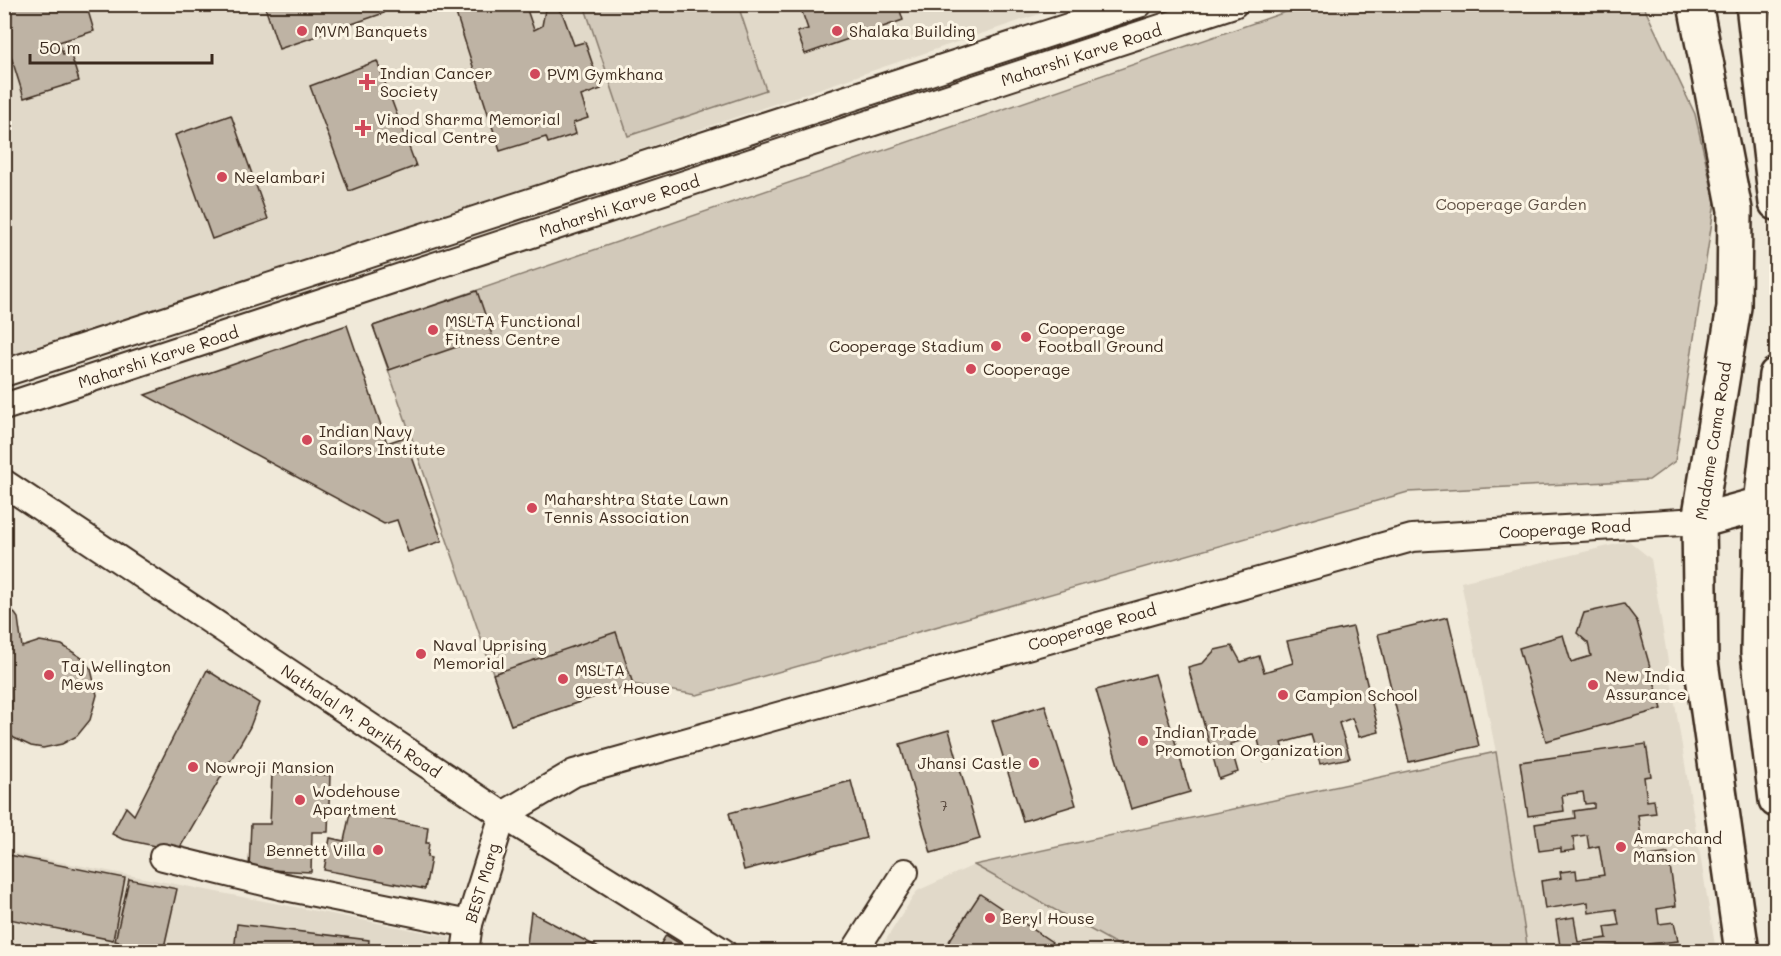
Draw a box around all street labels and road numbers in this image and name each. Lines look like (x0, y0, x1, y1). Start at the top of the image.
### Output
street label: Maharshi Karve Road (998, 19, 1164, 90)
street label: Maharshi Karve Road (536, 170, 702, 241)
street label: Maharshi Karve Road (75, 321, 241, 392)
street label: Madame Cama Road (1690, 360, 1735, 521)
street label: Cooperage Road (1498, 515, 1632, 542)
street label: Cooperage Road (1025, 598, 1158, 655)
street label: Nathalal M. Parikh Road (277, 659, 445, 782)
street label: BEST Marg (459, 840, 504, 925)

